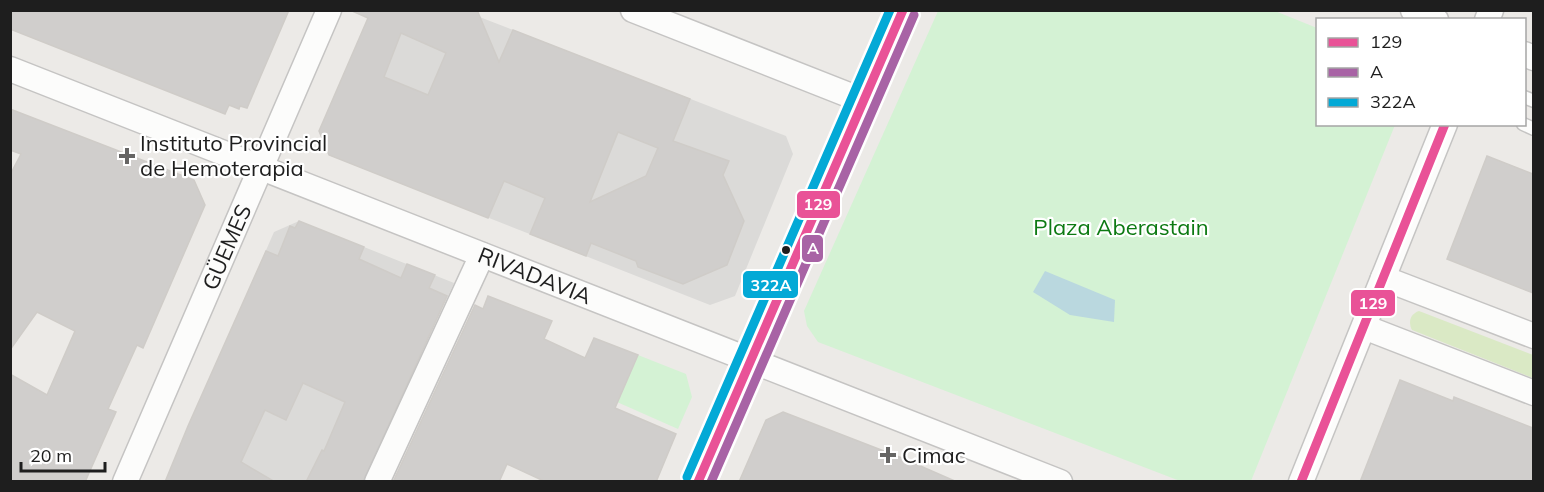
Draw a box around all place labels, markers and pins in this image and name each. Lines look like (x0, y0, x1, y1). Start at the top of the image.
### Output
place label: Instituto Provincial de Hemoterapia (140, 129, 327, 182)
marker: Instituto Provincial de Hemoterapia (118, 147, 136, 165)
unlabelled marker (780, 244, 792, 256)
place label: Cimac (902, 441, 966, 469)
marker: Cimac (879, 446, 897, 464)

